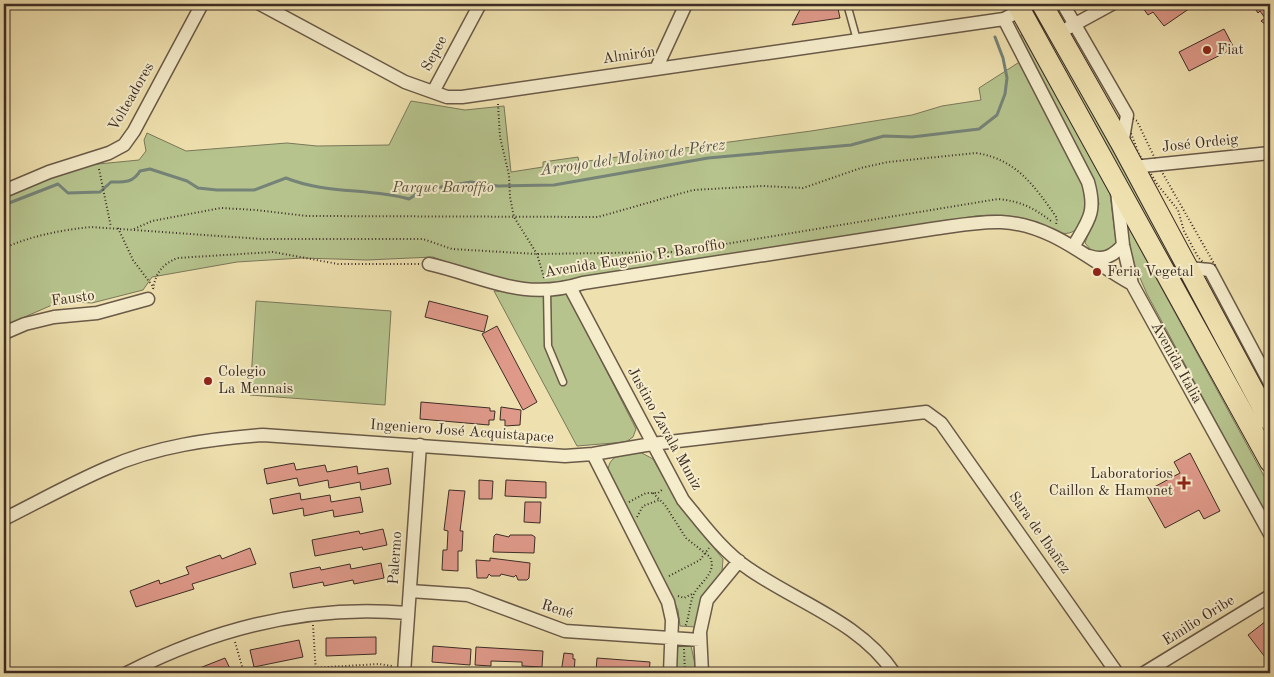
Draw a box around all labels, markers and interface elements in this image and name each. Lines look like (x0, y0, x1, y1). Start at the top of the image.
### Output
street label: Sepee (420, 34, 451, 74)
place label: Fiat (1217, 43, 1244, 58)
marker: Fiat (1201, 44, 1213, 56)
street label: Almirón (602, 45, 656, 67)
street label: Volteadores (106, 60, 158, 134)
street label: José Ordeig (1161, 133, 1239, 155)
water label: Arroyo del Molino de Pérez (538, 137, 727, 179)
park label: Parque Baroffio (391, 181, 494, 196)
street label: Avenida Eugenio P. Baroffio (544, 237, 726, 281)
place label: Feria Vegetal (1107, 265, 1194, 280)
marker: Feria Vegetal (1091, 266, 1103, 278)
street label: Fausto (50, 289, 96, 309)
street label: Avenida Italia (1148, 320, 1205, 407)
place label: Colegio La Mennais (218, 365, 293, 397)
street label: Justino Zavala Muniz (624, 365, 704, 493)
marker: Colegio La Mennais (202, 375, 214, 387)
street label: Ingeniero José Acquistapace (370, 418, 555, 446)
place label: Laboratorios Caillon & Hamonet (1049, 467, 1173, 499)
marker: Laboratorios Caillon & Hamonet (1177, 476, 1191, 490)
street label: Sara de Ibañez (1005, 489, 1073, 577)
street label: Palermo (387, 531, 405, 585)
street label: Emilio Oribe (1161, 593, 1238, 649)
street label: René (539, 598, 575, 622)

